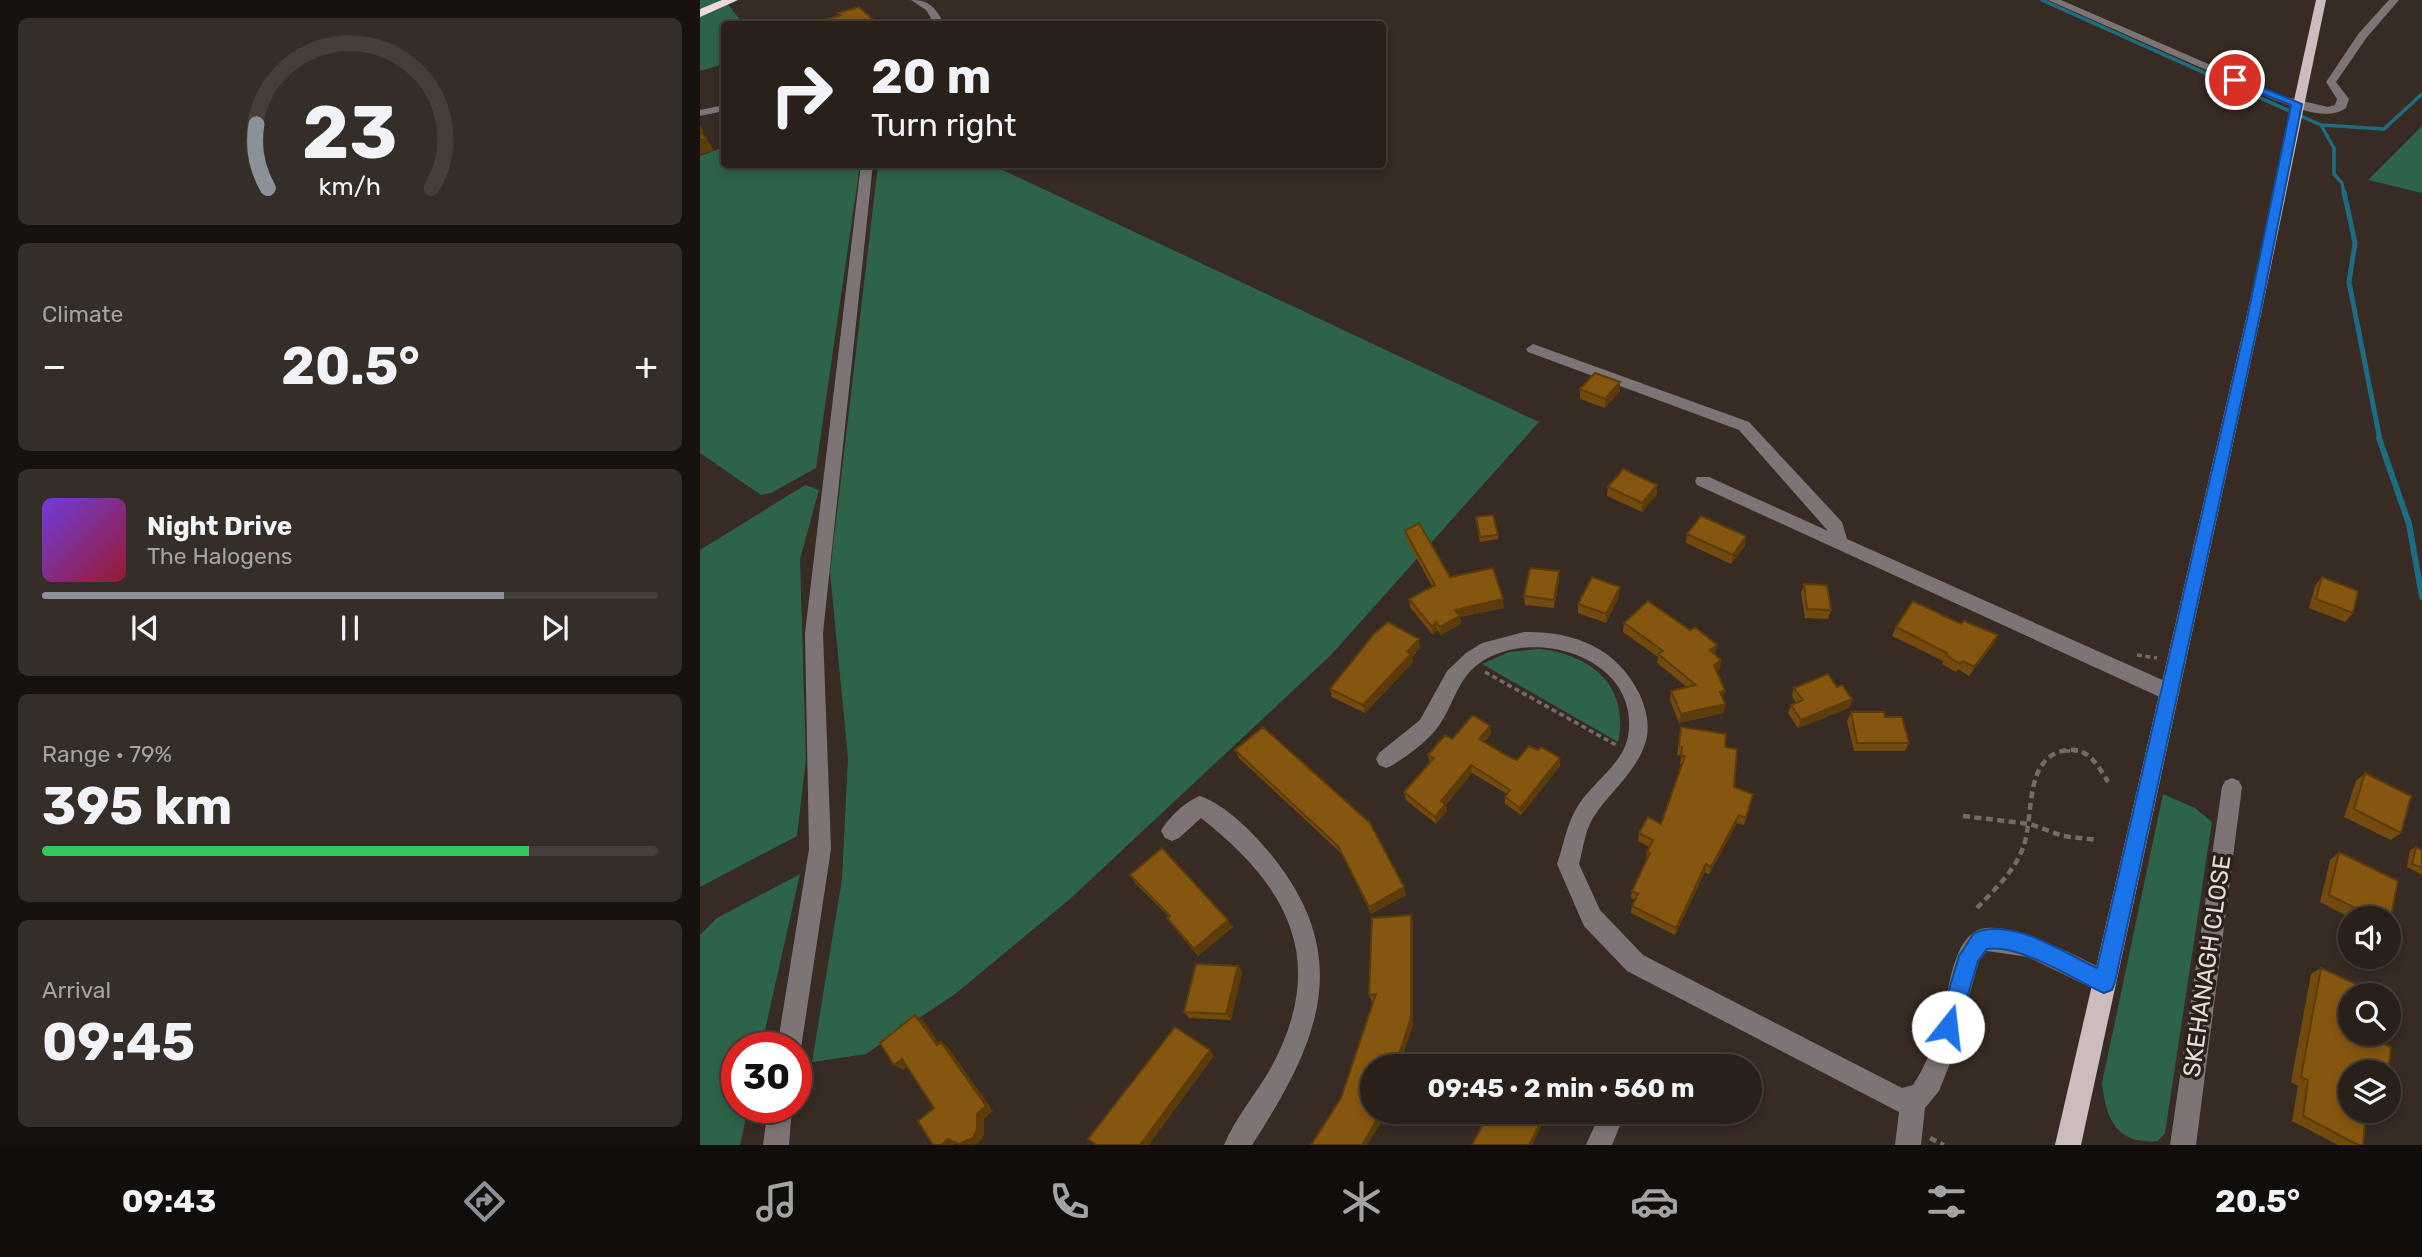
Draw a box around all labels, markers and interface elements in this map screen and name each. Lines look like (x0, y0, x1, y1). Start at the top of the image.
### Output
text: 20 m (871, 47, 992, 105)
icon: right (756, 49, 847, 140)
pin (2205, 50, 2265, 110)
icon: arrive (2216, 61, 2254, 99)
text: 23 (302, 90, 398, 176)
text: Turn right (871, 106, 1016, 144)
text: km/h (319, 172, 381, 201)
text: Climate (42, 300, 123, 328)
text: 20.5° (281, 335, 420, 397)
text: − (42, 343, 67, 389)
text: + (634, 343, 658, 389)
text: Night Drive (147, 511, 292, 542)
text: The Halogens (147, 542, 293, 570)
icon: previous (126, 609, 164, 647)
icon: pause (331, 609, 369, 647)
icon: next (536, 609, 574, 647)
text: Range · 79% (42, 740, 172, 768)
text: 395 km (42, 775, 232, 837)
street label: SKEHANAGH CLOSE (2178, 853, 2236, 1079)
map controls (2338, 906, 2401, 1123)
button: sound (2338, 906, 2401, 969)
text: Arrival (42, 976, 111, 1004)
button: search (2338, 983, 2401, 1046)
position arrow (1911, 990, 1985, 1064)
text: 09:45 (42, 1011, 195, 1073)
speed limit sign: 30 (721, 1032, 812, 1123)
button: layers (2338, 1060, 2401, 1123)
text: 09:45 · 2 min · 560 m (1428, 1073, 1694, 1104)
icon: directions (460, 1177, 509, 1226)
icon: music (752, 1177, 801, 1226)
icon: phone (1045, 1177, 1094, 1226)
icon: climate (1337, 1177, 1386, 1226)
icon: car (1630, 1177, 1679, 1226)
icon: filters (1922, 1177, 1971, 1226)
text: 09:43 (122, 1182, 216, 1220)
text: 20.5° (2215, 1182, 2300, 1220)

